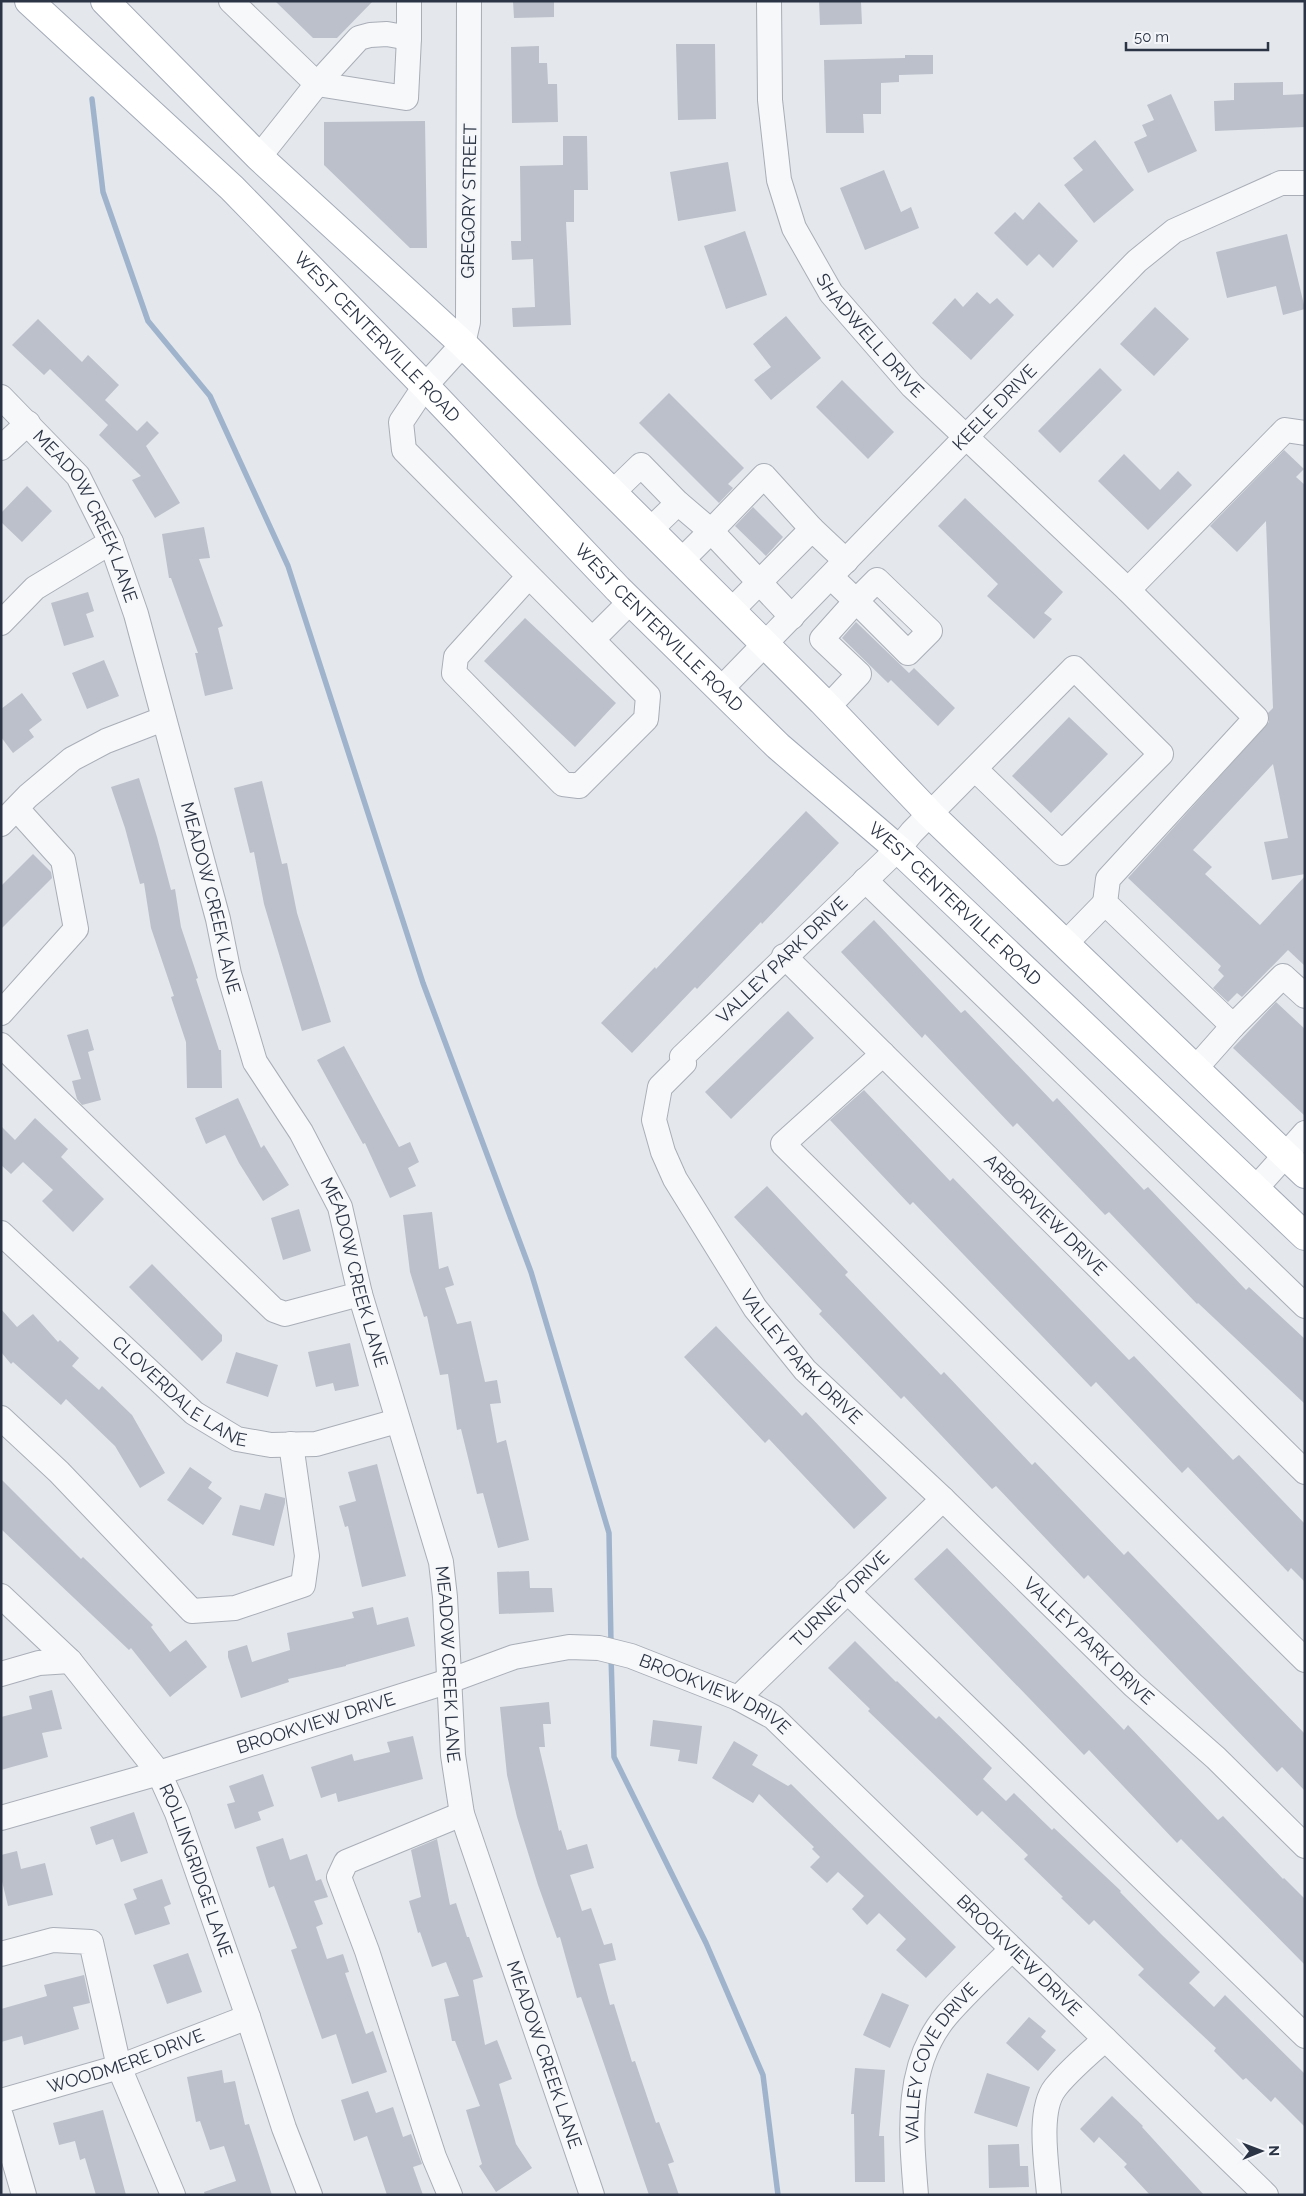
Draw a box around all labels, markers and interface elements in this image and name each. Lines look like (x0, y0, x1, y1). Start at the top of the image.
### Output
scale bar (1126, 20, 1268, 52)
text: 50 m (1134, 28, 1169, 46)
street label: GREGORY STREET (457, 123, 480, 279)
street label: WEST CENTERVILLE ROAD (290, 247, 465, 426)
street label: SHADWELL DRIVE (812, 270, 928, 402)
street label: KEELE DRIVE (948, 360, 1041, 455)
street label: MEADOW CREEK LANE (29, 425, 142, 605)
street label: WEST CENTERVILLE ROAD (571, 539, 748, 716)
street label: MEADOW CREEK LANE (177, 800, 245, 996)
street label: WEST CENTERVILLE ROAD (864, 817, 1046, 990)
street label: VALLEY PARK DRIVE (712, 892, 851, 1027)
street label: ARBORVIEW DRIVE (980, 1150, 1111, 1280)
street label: MEADOW CREEK LANE (316, 1174, 393, 1370)
street label: VALLEY PARK DRIVE (736, 1285, 867, 1428)
street label: CLOVERDALE LANE (108, 1331, 249, 1451)
street label: TURNEY DRIVE (786, 1546, 893, 1651)
street label: MEADOW CREEK LANE (432, 1565, 465, 1764)
street label: VALLEY PARK DRIVE (1019, 1573, 1158, 1709)
street label: BROOKVIEW DRIVE (636, 1649, 795, 1738)
street label: BROOKVIEW DRIVE (234, 1688, 398, 1758)
street label: ROLLINGRIDGE LANE (155, 1780, 237, 1960)
street label: BROOKVIEW DRIVE (953, 1890, 1086, 2020)
street label: MEADOW CREEK LANE (503, 1958, 586, 2151)
street label: VALLEY COVE DRIVE (901, 1978, 982, 2144)
street label: WOODMERE DRIVE (45, 2024, 207, 2097)
north arrow (1236, 2126, 1286, 2176)
text: N (1266, 2145, 1282, 2156)

